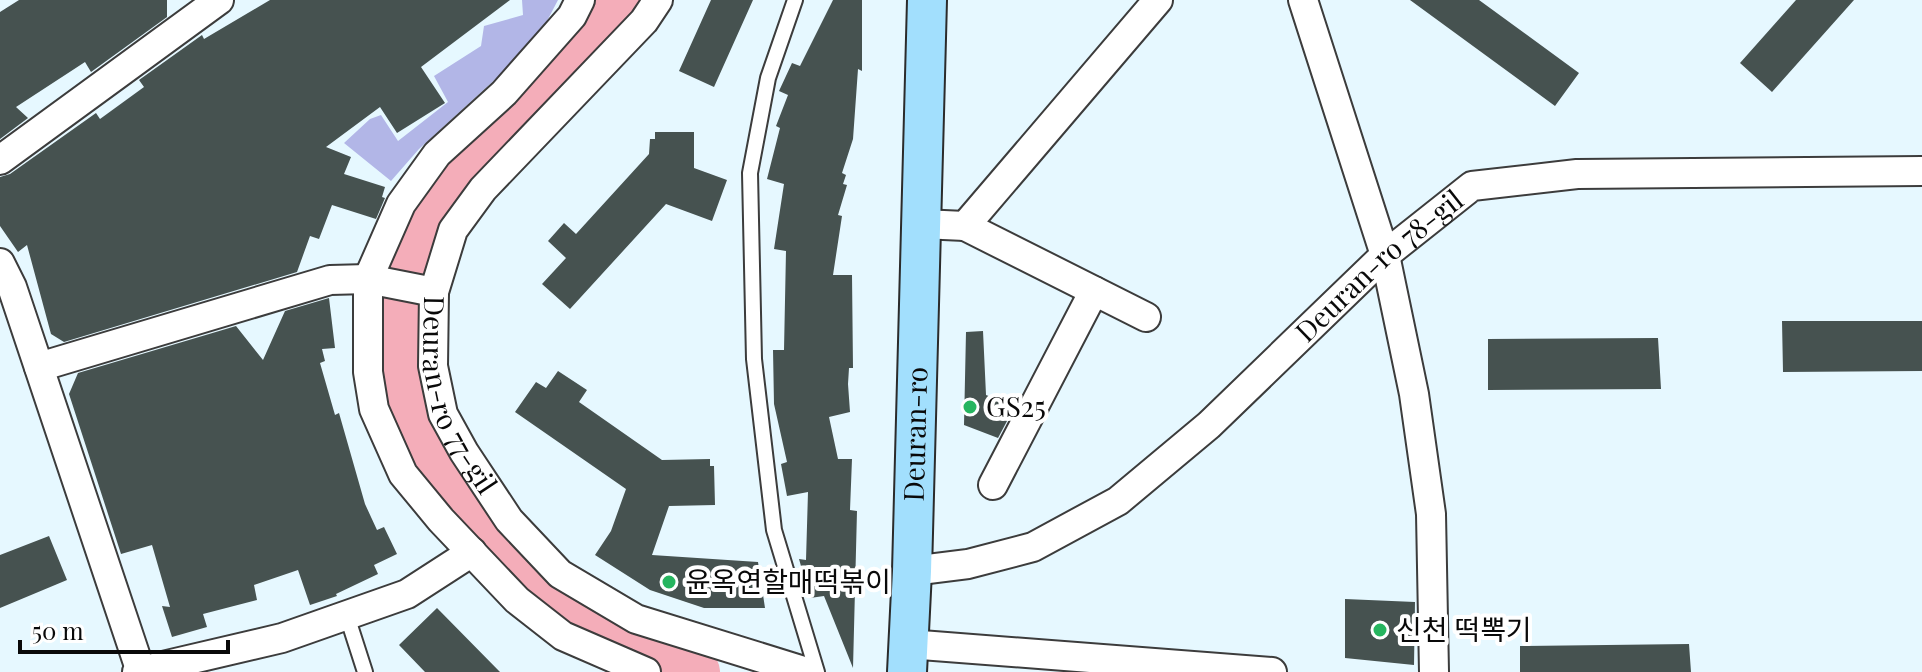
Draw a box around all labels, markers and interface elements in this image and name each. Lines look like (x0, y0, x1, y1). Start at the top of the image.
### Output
street label: Deuran-ro 78-gil (1286, 180, 1470, 349)
street label: Deuran-ro 77-gil (416, 296, 506, 500)
street label: Deuran-ro (894, 366, 934, 502)
place label: GS25 (986, 387, 1046, 424)
marker: GS25 (961, 398, 979, 416)
place label: 윤옥연할매떡볶이 (685, 562, 891, 599)
marker: 윤옥연할매떡볶이 (660, 573, 678, 591)
scale bar (20, 604, 228, 654)
place label: 신천 떡뽁기 (1396, 610, 1532, 647)
text: 50 m (32, 614, 84, 646)
marker: 신천 떡뽁기 (1371, 621, 1389, 639)

